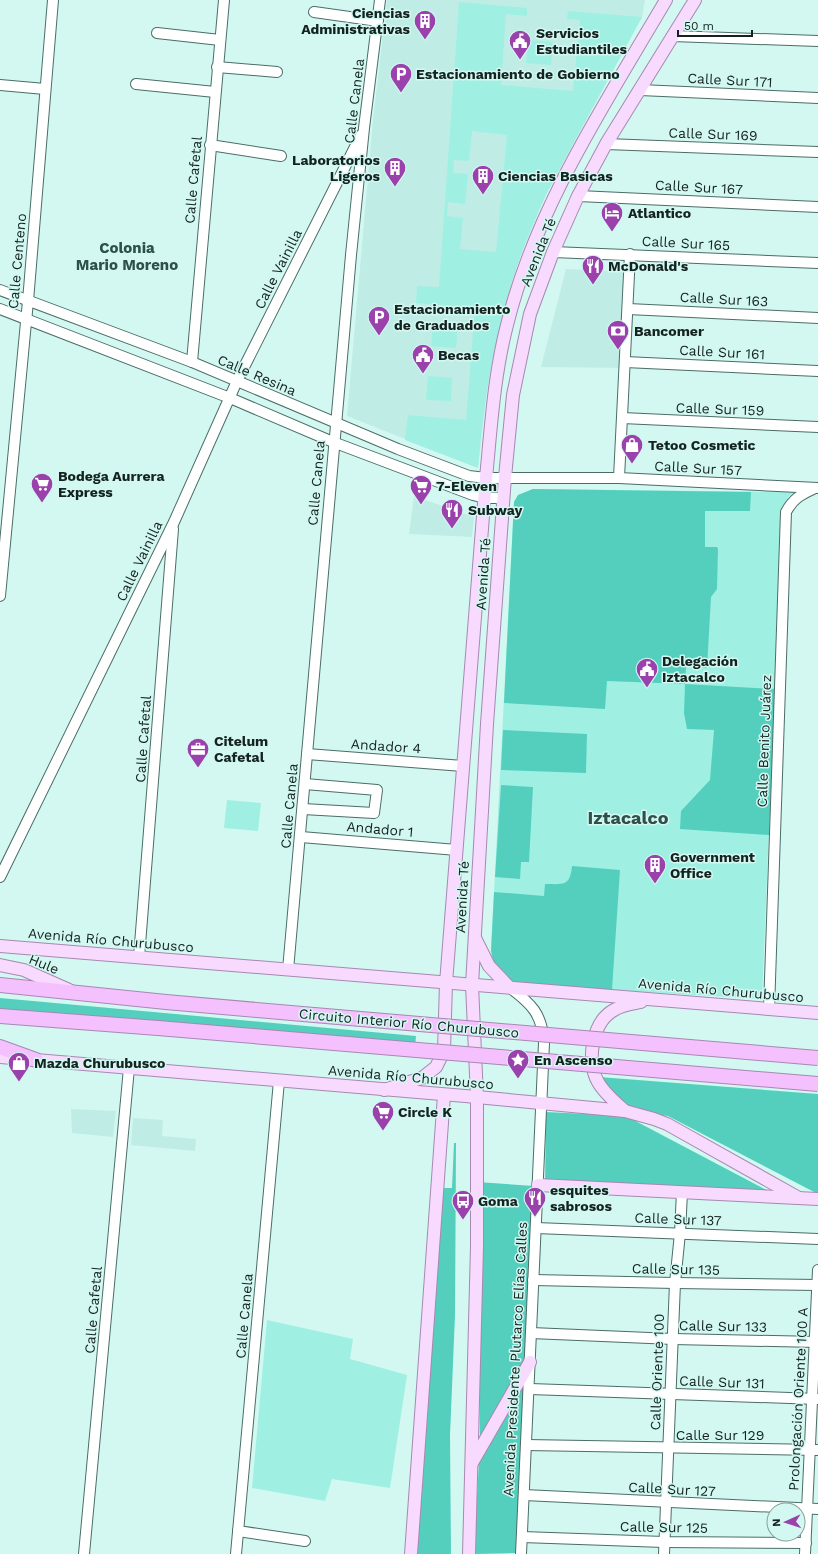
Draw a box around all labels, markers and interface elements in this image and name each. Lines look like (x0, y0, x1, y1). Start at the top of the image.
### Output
place label: Ciencias Administrativas (301, 5, 411, 37)
building icon: Ciencias Administrativas (412, 8, 438, 41)
scale bar (678, 12, 752, 38)
text: 50 m (684, 19, 714, 33)
place label: Servicios Estudiantiles (536, 25, 628, 57)
public building icon: Servicios Estudiantiles (507, 28, 533, 61)
street label: Calle Canela (341, 58, 367, 144)
parking icon: Estacionamiento de Gobierno (388, 61, 414, 94)
place label: Estacionamiento de Gobierno (416, 66, 620, 82)
street label: Calle Sur 171 (687, 70, 773, 90)
street label: Calle Sur 169 (668, 124, 758, 144)
street label: Calle Cafetal (181, 135, 205, 224)
place label: Laboratorios Ligeros (292, 152, 381, 184)
building icon: Laboratorios Ligeros (382, 155, 408, 188)
building icon: Ciencias Basicas (470, 163, 496, 196)
place label: Ciencias Basicas (498, 168, 613, 184)
street label: Calle Sur 167 (655, 177, 744, 197)
hotel icon: Atlantico (599, 200, 625, 233)
place label: Atlantico (628, 205, 691, 221)
street label: Calle Centeno (5, 212, 29, 310)
street label: Avenida Té (517, 215, 559, 289)
street label: Calle Vainilla (251, 226, 305, 311)
street label: Calle Sur 165 (641, 233, 731, 253)
district label: Colonia Mario Moreno (76, 239, 178, 274)
restaurant icon: McDonald's (580, 253, 606, 286)
place label: McDonald's (608, 258, 689, 274)
street label: Calle Sur 163 (679, 289, 769, 309)
place label: Estacionamiento de Graduados (394, 301, 510, 333)
parking icon: Estacionamiento de Graduados (366, 304, 392, 337)
bank icon: Bancomer (605, 318, 631, 351)
place label: Bancomer (634, 323, 704, 339)
public building icon: Becas (410, 342, 436, 375)
street label: Calle Sur 161 (679, 342, 765, 362)
place label: Becas (438, 347, 480, 363)
street label: Calle Resina (215, 351, 299, 399)
street label: Calle Sur 159 (675, 399, 765, 419)
shop icon: Tetoo Cosmetic (619, 432, 645, 465)
place label: Tetoo Cosmetic (648, 437, 756, 453)
street label: Calle Canela (304, 440, 328, 526)
street label: Calle Sur 157 (654, 458, 742, 478)
place label: Bodega Aurrera Express (58, 468, 165, 500)
supermarket icon: Bodega Aurrera Express (29, 471, 55, 504)
supermarket icon: 7-Eleven (408, 473, 434, 506)
place label: 7-Eleven (436, 478, 497, 494)
restaurant icon: Subway (439, 497, 465, 530)
place label: Subway (468, 502, 522, 518)
street label: Calle Vainilla (113, 518, 165, 604)
street label: Avenida Té (472, 537, 494, 611)
place label: Delegación Iztacalco (662, 653, 738, 685)
public building icon: Delegación Iztacalco (634, 656, 660, 689)
street label: Calle Benito Juárez (754, 674, 774, 808)
street label: Calle Cafetal (132, 694, 154, 783)
place label: Citelum Cafetal (214, 733, 268, 765)
office icon: Citelum Cafetal (185, 736, 211, 769)
street label: Andador 4 (350, 736, 422, 756)
street label: Calle Canela (277, 763, 301, 849)
district label: Iztacalco (588, 807, 669, 828)
street label: Andador 1 (346, 818, 414, 840)
place label: Government Office (670, 849, 755, 881)
building icon: Government Office (642, 852, 668, 885)
street label: Avenida Té (452, 860, 472, 934)
street label: Avenida Río Churubusco (28, 925, 194, 955)
street label: Hule (27, 951, 61, 977)
street label: Avenida Río Churubusco (638, 975, 804, 1005)
street label: Circuito Interior Río Churubusco (298, 1005, 520, 1041)
place icon: En Ascenso (505, 1047, 531, 1080)
shop icon: Mazda Churubusco (6, 1050, 32, 1083)
place label: En Ascenso (534, 1052, 613, 1068)
place label: Mazda Churubusco (34, 1055, 166, 1071)
street label: Avenida Río Churubusco (328, 1062, 494, 1092)
supermarket icon: Circle K (370, 1099, 396, 1132)
place label: Circle K (398, 1104, 452, 1120)
place label: esquites sabrosos (550, 1182, 612, 1214)
restaurant icon: esquites sabrosos (522, 1185, 548, 1218)
bus stop icon: Goma (450, 1188, 476, 1221)
place label: Goma (478, 1193, 519, 1209)
street label: Calle Sur 137 (634, 1209, 722, 1229)
street label: Avenida Presidente Plutarco Elías Calles (500, 1221, 530, 1497)
street label: Calle Sur 135 (632, 1260, 720, 1278)
street label: Calle Cafetal (81, 1265, 105, 1354)
street label: Calle Canela (232, 1273, 256, 1359)
street label: Prolongación Oriente 100 A (785, 1307, 811, 1491)
street label: Calle Oriente 100 (647, 1313, 667, 1431)
street label: Calle Sur 133 (679, 1317, 767, 1335)
street label: Calle Sur 131 (679, 1373, 765, 1391)
street label: Calle Sur 129 (676, 1427, 764, 1443)
street label: Calle Sur 127 (628, 1479, 716, 1499)
north arrow (766, 1502, 806, 1542)
street label: Calle Sur 125 (620, 1518, 708, 1536)
text: N (770, 1518, 783, 1527)

